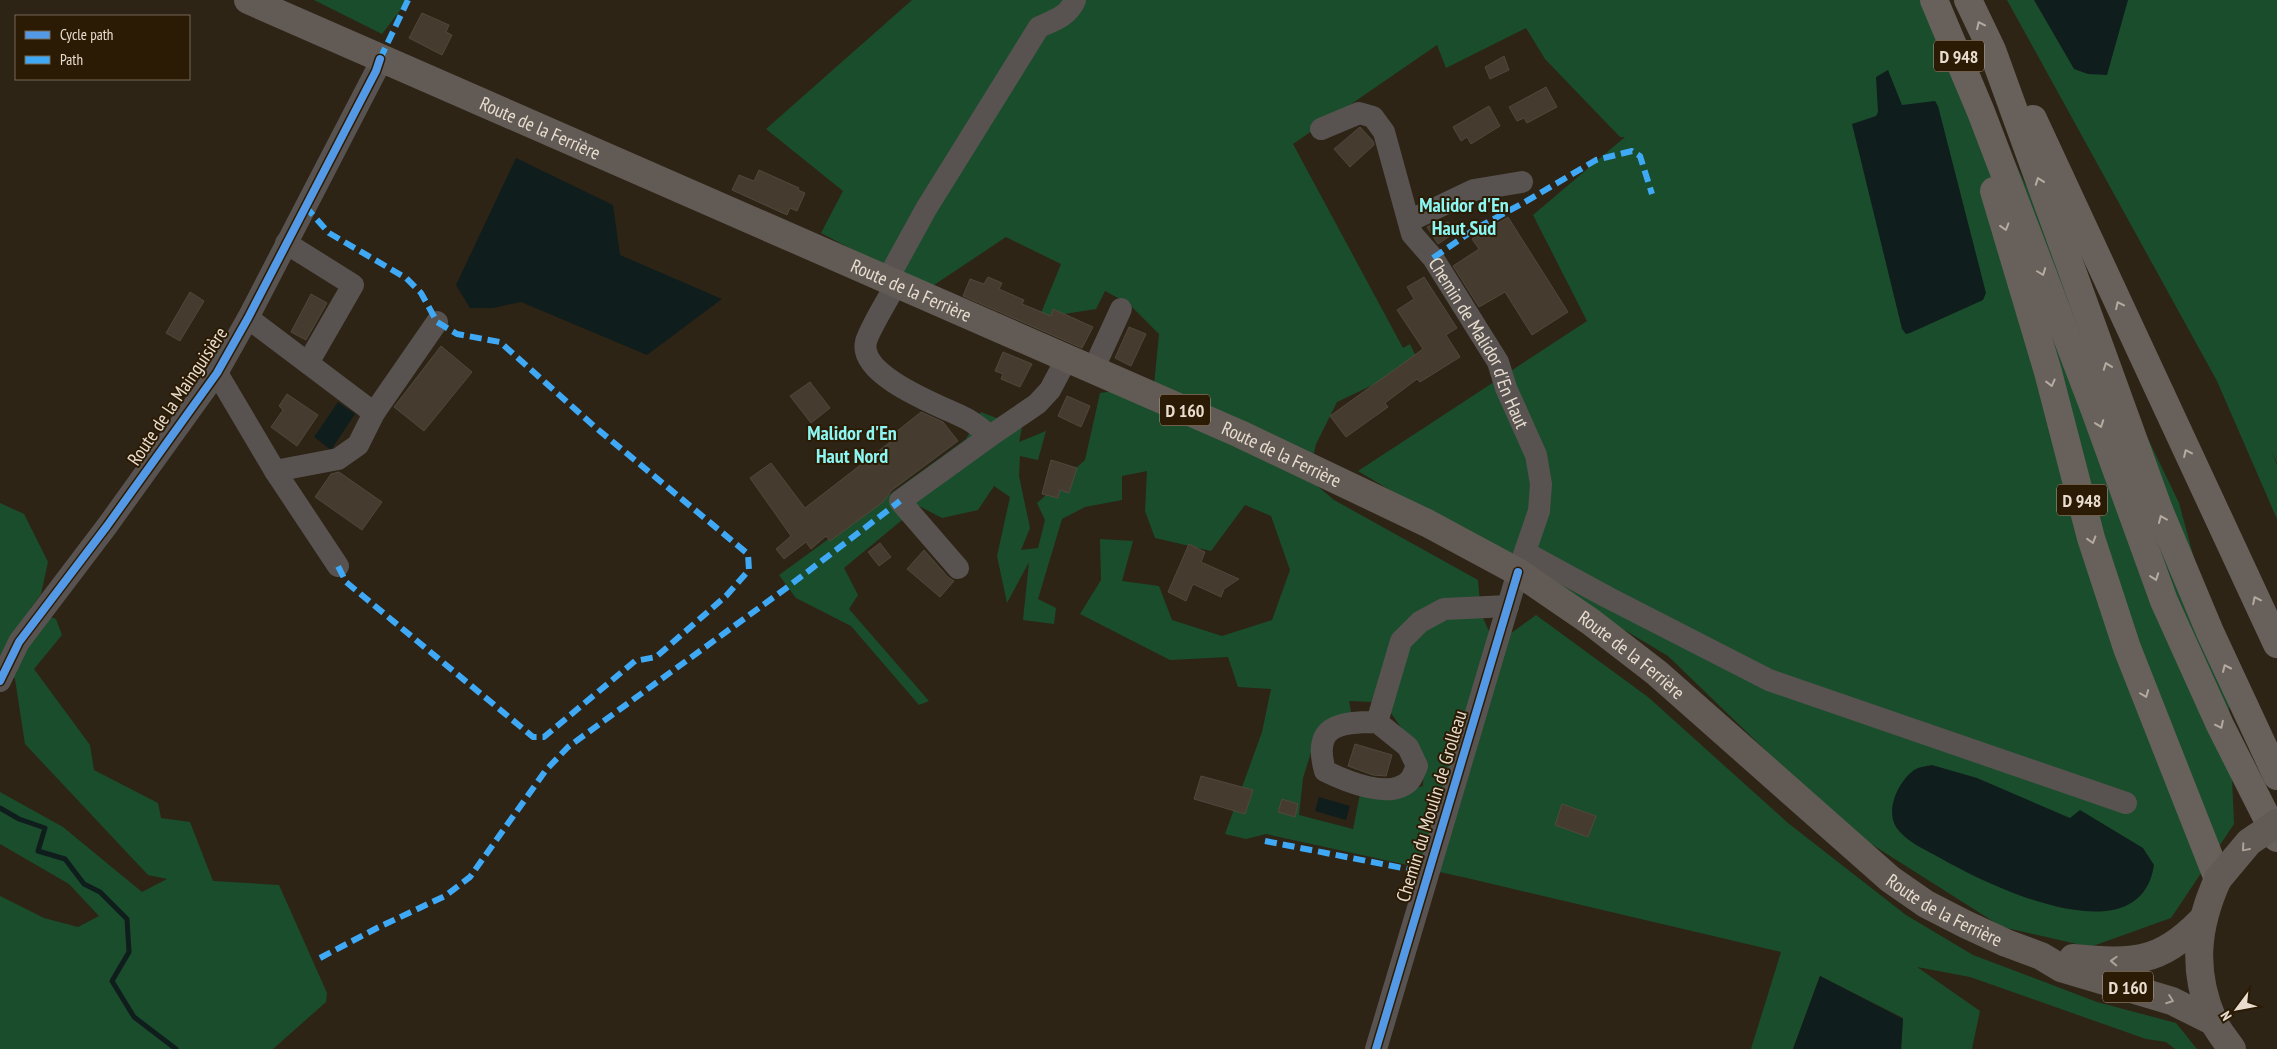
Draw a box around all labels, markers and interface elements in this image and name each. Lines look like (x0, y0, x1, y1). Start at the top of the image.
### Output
legend (15, 15, 190, 80)
one-way arrow (1976, 21, 1986, 30)
text: Cycle path (60, 25, 113, 44)
road number: D 948 (1934, 40, 1984, 72)
text: Path (60, 50, 83, 69)
street label: Route de la Ferrière (476, 91, 604, 165)
one-way arrow (2035, 177, 2045, 186)
district label: Malidor d'En Haut Sud (1419, 192, 1509, 241)
one-way arrow (1999, 222, 2009, 231)
street label: Route de la Ferrière (847, 253, 975, 327)
street label: Chemin de Malidor d'En Haut (1423, 253, 1535, 433)
one-way arrow (2036, 267, 2046, 276)
one-way arrow (2115, 301, 2126, 310)
street label: Route de la Mainguisière (122, 322, 232, 470)
one-way arrow (2103, 363, 2113, 371)
one-way arrow (2045, 378, 2056, 387)
road number: D 160 (1160, 394, 1210, 426)
street label: Route de la Ferrière (1218, 416, 1345, 493)
one-way arrow (2094, 419, 2104, 428)
district label: Malidor d'En Haut Nord (807, 420, 897, 469)
one-way arrow (2183, 449, 2193, 458)
road number: D 948 (2057, 484, 2107, 516)
one-way arrow (2158, 515, 2169, 524)
one-way arrow (2087, 535, 2097, 544)
one-way arrow (2149, 572, 2159, 580)
one-way arrow (2251, 596, 2262, 605)
street label: Route de la Ferrière (1574, 605, 1690, 704)
one-way arrow (2222, 664, 2233, 673)
one-way arrow (2139, 689, 2149, 698)
street label: Chemin du Moulin de Grolleau (1390, 707, 1472, 905)
one-way arrow (2214, 720, 2225, 729)
one-way arrow (2241, 842, 2250, 851)
street label: Route de la Ferrière (1882, 868, 2006, 952)
one-way arrow (2110, 956, 2118, 967)
road number: D 160 (2103, 972, 2153, 1002)
north arrow (2212, 984, 2262, 1034)
one-way arrow (2165, 994, 2173, 1004)
text: N (2216, 1008, 2236, 1024)

